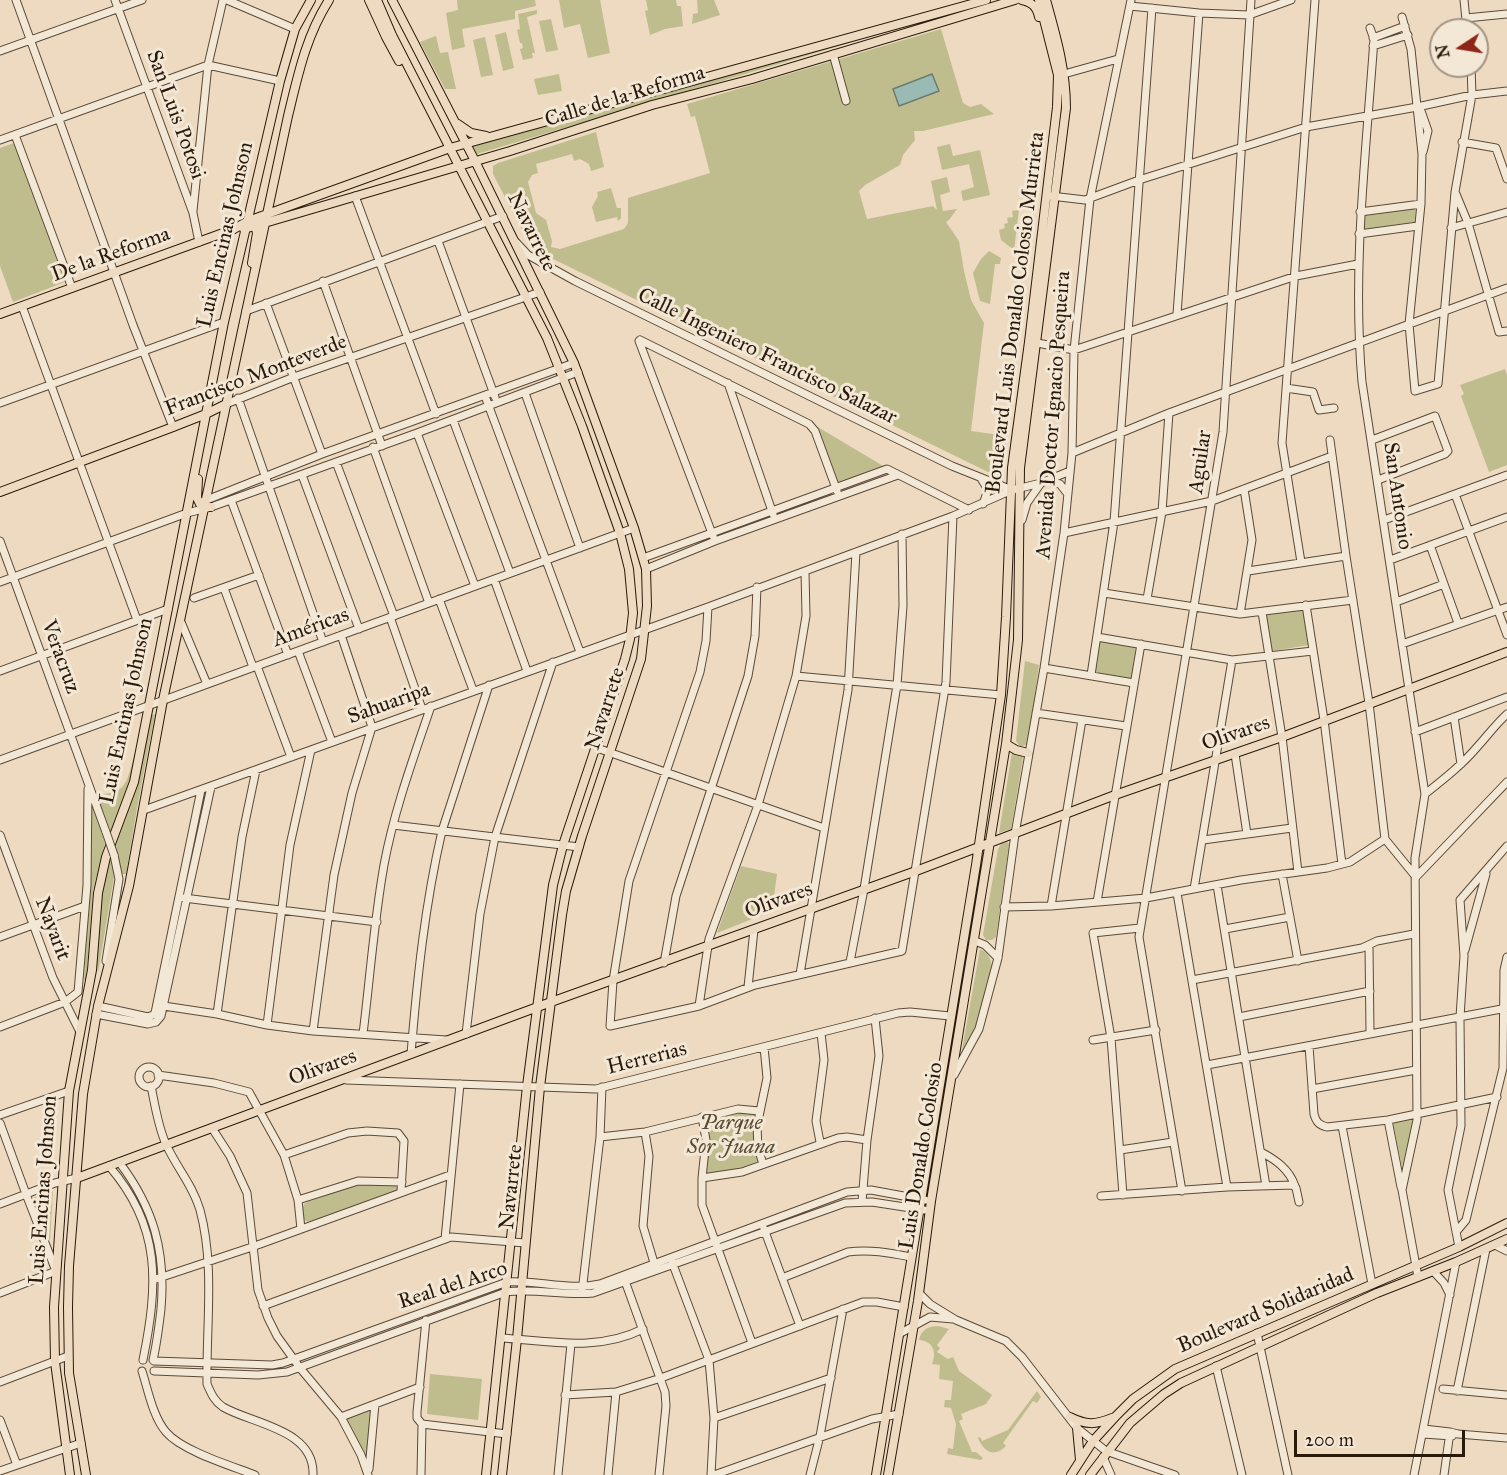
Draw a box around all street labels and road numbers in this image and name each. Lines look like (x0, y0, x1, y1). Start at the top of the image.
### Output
street label: San Luis Potosi (140, 47, 210, 183)
street label: Calle de la Reforma (542, 61, 708, 133)
street label: Boulevard Luis Donaldo Colosio Murrieta (981, 131, 1051, 495)
street label: Luis Encinas Johnson (192, 140, 260, 330)
street label: Navarrete (501, 188, 561, 276)
street label: De la Reforma (48, 222, 174, 288)
street label: Avenida Doctor Ignacio Pesqueira (1031, 270, 1077, 560)
street label: Calle Ingeniero Francisco Salazar (633, 283, 901, 431)
street label: Francisco Monteverde (161, 330, 351, 422)
street label: Aguilar (1184, 429, 1218, 495)
street label: San Antonio (1377, 441, 1417, 551)
street label: Américas (269, 603, 353, 653)
street label: Luis Encinas Johnson (95, 616, 159, 806)
street label: Veracruz (35, 617, 85, 697)
street label: Navarrete (581, 664, 631, 754)
street label: Sahuaripa (344, 678, 434, 730)
street label: Olivares (1199, 711, 1273, 757)
street label: Olivares (742, 877, 816, 925)
street label: Nayarit (28, 894, 76, 964)
street label: Herrerias (605, 1037, 689, 1081)
street label: Olivares (286, 1044, 360, 1092)
street label: Luis Donaldo Colosio (895, 1061, 949, 1251)
street label: Luis Encinas Johnson (25, 1095, 63, 1285)
street label: Navarrete (495, 1143, 529, 1231)
street label: Real del Arco (395, 1256, 511, 1316)
street label: Boulevard Solidaridad (1174, 1263, 1358, 1359)

